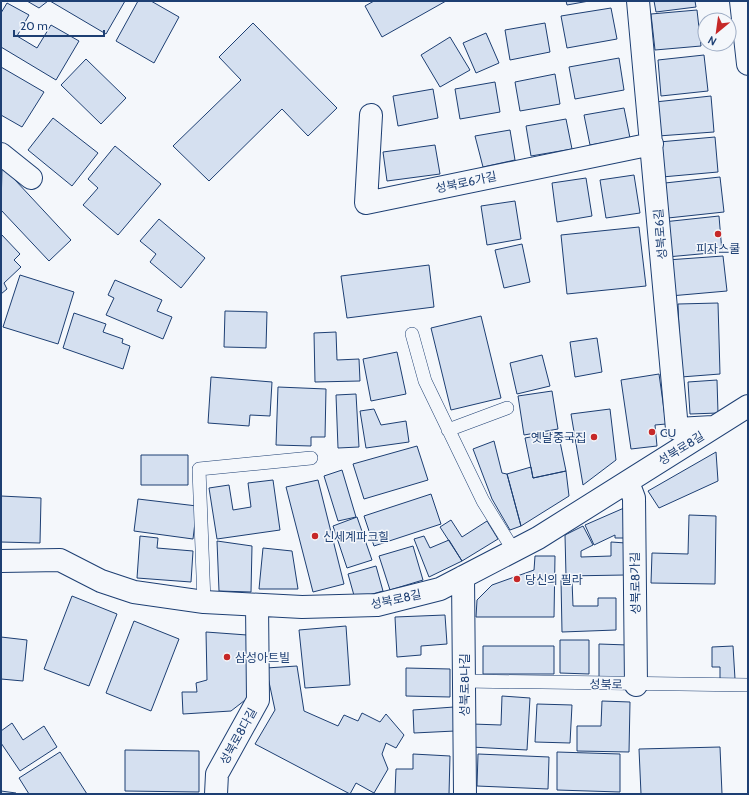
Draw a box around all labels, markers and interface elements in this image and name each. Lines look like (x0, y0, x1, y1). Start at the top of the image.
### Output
scale bar (14, 12, 104, 38)
north arrow (697, 12, 737, 52)
text: 20 m (20, 18, 48, 33)
text: N (705, 33, 719, 49)
street label: 성북로6가길 (434, 168, 498, 196)
street label: 성북로6길 (650, 208, 670, 260)
marker: 피자스쿨 (713, 229, 723, 239)
place label: 피자스쿨 (696, 241, 740, 256)
place label: CU (660, 425, 676, 440)
marker: CU (647, 427, 657, 437)
street label: 성북로8길 (655, 428, 707, 468)
place label: 옛날중국집 (531, 430, 586, 445)
marker: 옛날중국집 (589, 432, 599, 442)
place label: 신세계파크힐 (323, 529, 389, 544)
marker: 신세계파크힐 (310, 531, 320, 541)
street label: 성북로8가길 (627, 552, 643, 614)
place label: 당신의 필라 (525, 572, 583, 587)
marker: 당신의 필라 (512, 574, 522, 584)
street label: 성북로8길 (369, 586, 423, 612)
place label: 삼성아트빌 (235, 650, 290, 665)
marker: 삼성아트빌 (222, 652, 232, 662)
street label: 성북로8나길 (457, 654, 472, 716)
street label: 성북로 (589, 676, 623, 692)
street label: 성북로8다길 (216, 705, 260, 767)

